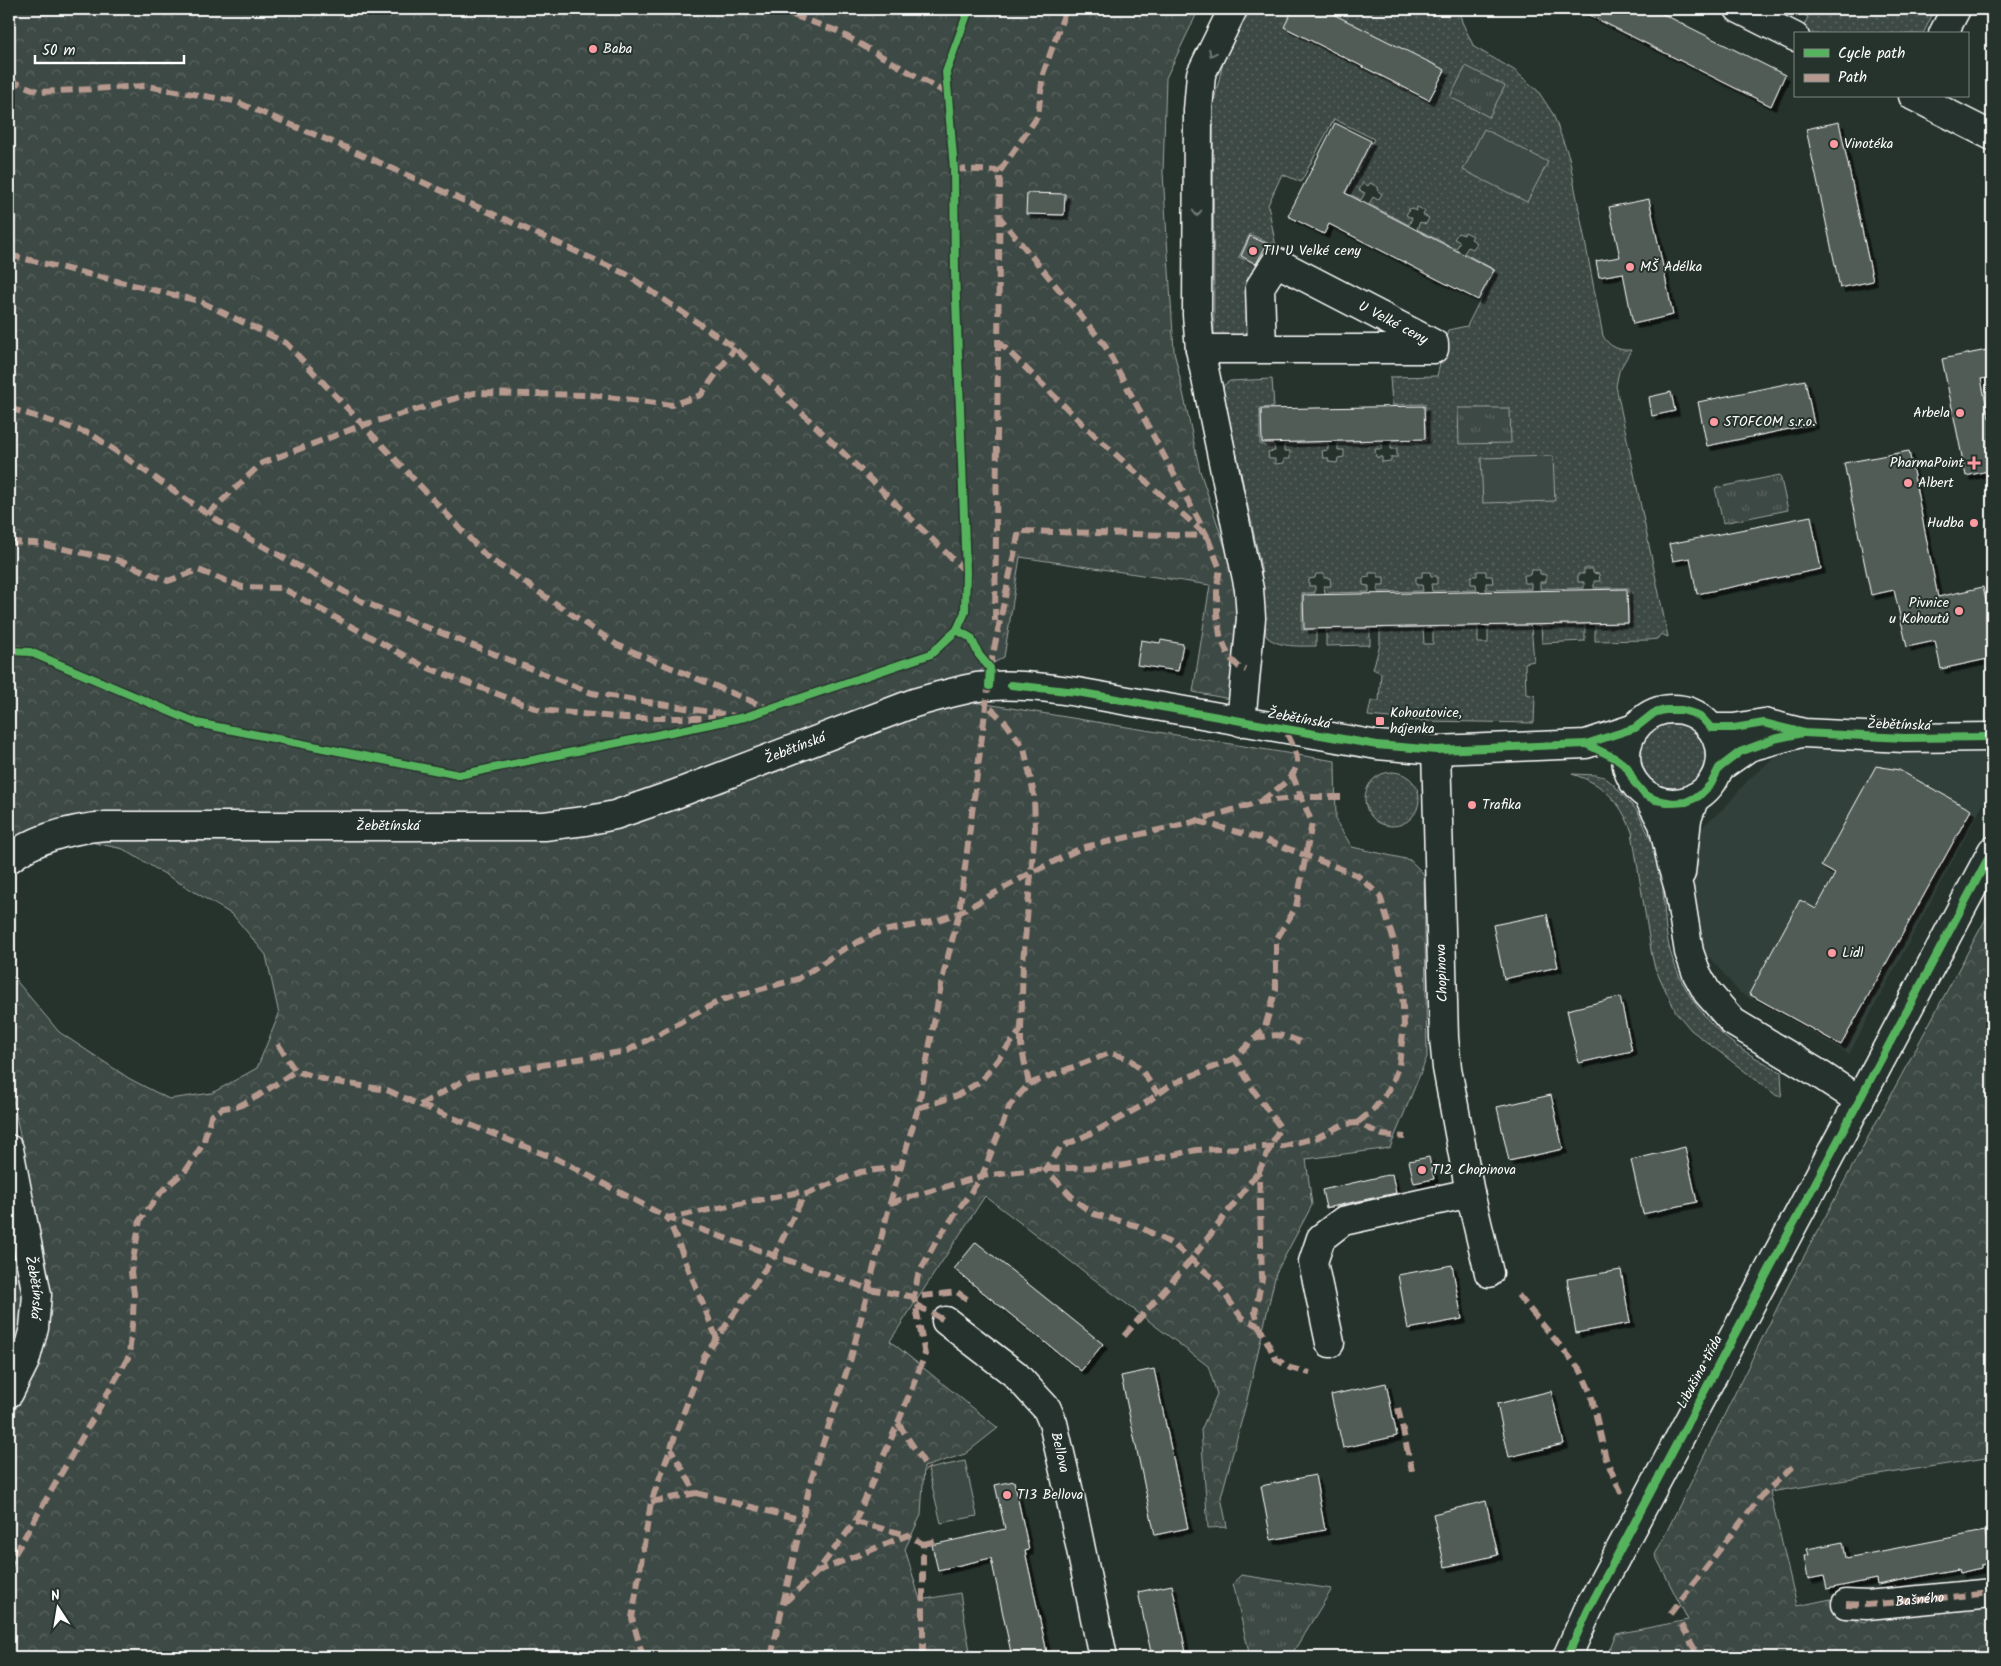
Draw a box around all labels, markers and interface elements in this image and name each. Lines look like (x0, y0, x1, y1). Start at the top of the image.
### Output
scale bar (35, 32, 184, 64)
legend (1794, 32, 1968, 98)
place label: Baba (603, 38, 632, 60)
text: 50 m (42, 39, 76, 63)
text: Cycle path (1838, 42, 1905, 66)
marker: Baba (587, 43, 599, 55)
one-way arrow (1207, 48, 1218, 57)
text: Path (1838, 66, 1867, 90)
place label: Vinotéka (1844, 133, 1893, 155)
marker: Vinotéka (1828, 138, 1840, 150)
one-way arrow (1192, 209, 1202, 217)
place label: T11 U Velké ceny (1263, 240, 1361, 262)
marker: T11 U Velké ceny (1247, 245, 1259, 257)
place label: MŠ Adélka (1640, 256, 1702, 278)
marker: MŠ Adélka (1624, 261, 1636, 273)
street label: U Velké ceny (1354, 295, 1432, 351)
place label: Arbela (1913, 402, 1950, 424)
marker: Arbela (1954, 407, 1966, 419)
place label: STOFCOM s.r.o. (1724, 411, 1815, 433)
marker: STOFCOM s.r.o. (1708, 416, 1720, 428)
place label: PharmaPoint (1890, 452, 1965, 474)
marker: PharmaPoint (1968, 457, 1980, 469)
place label: Albert (1918, 472, 1954, 494)
marker: Albert (1902, 477, 1914, 489)
place label: Hudba (1927, 512, 1964, 534)
marker: Hudba (1968, 517, 1980, 529)
place label: Pivnice u Kohoutů (1889, 592, 1950, 630)
marker: Pivnice u Kohoutů (1953, 605, 1965, 617)
place label: Kohoutovice, hájenka (1390, 702, 1462, 740)
street label: Žebětínská (1266, 703, 1334, 736)
street label: Žebětínská (1867, 713, 1933, 737)
marker: Kohoutovice, hájenka (1374, 715, 1386, 727)
street label: Žebětínská (761, 726, 830, 770)
place label: Trafika (1482, 794, 1521, 816)
marker: Trafika (1466, 799, 1478, 811)
street label: Žebětínská (356, 815, 421, 837)
place label: Lidl (1842, 942, 1864, 964)
street label: Chopinova (1430, 943, 1454, 1003)
marker: Lidl (1826, 947, 1838, 959)
place label: T12 Chopinova (1432, 1159, 1516, 1181)
marker: T12 Chopinova (1416, 1164, 1428, 1176)
street label: Žebětínská (19, 1254, 48, 1322)
street label: Libušina třída (1671, 1331, 1729, 1413)
street label: Bellova (1044, 1430, 1075, 1475)
place label: T13 Bellova (1017, 1484, 1083, 1506)
marker: T13 Bellova (1001, 1489, 1013, 1501)
north arrow (32, 1584, 82, 1634)
text: N (49, 1585, 62, 1608)
street label: Bašného (1894, 1587, 1945, 1613)

